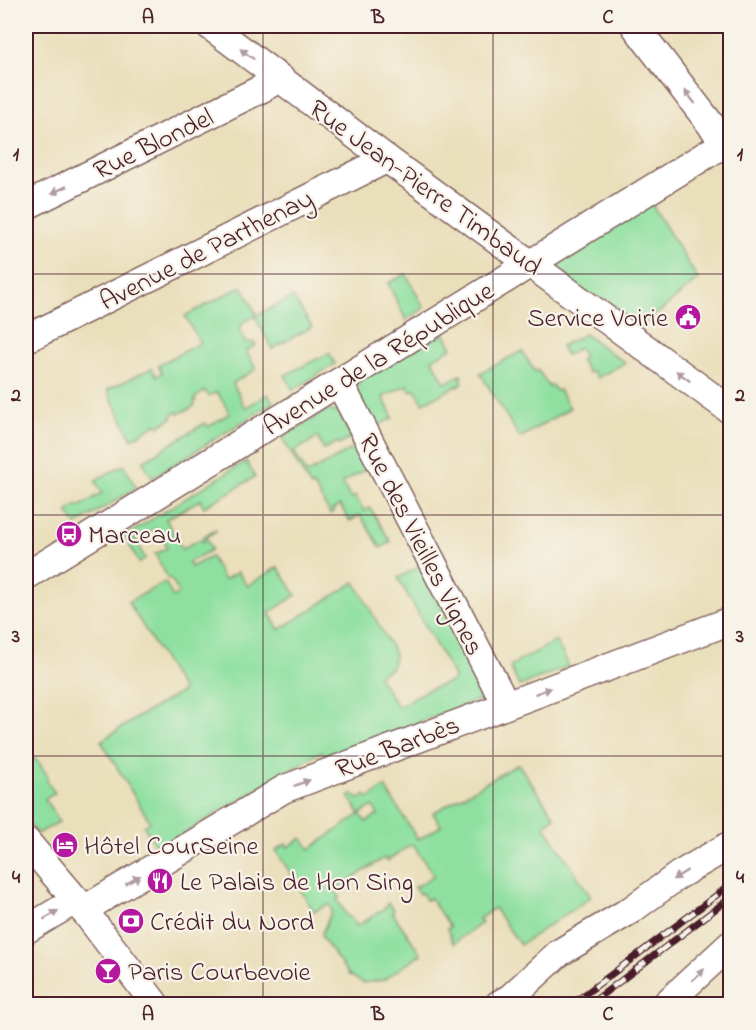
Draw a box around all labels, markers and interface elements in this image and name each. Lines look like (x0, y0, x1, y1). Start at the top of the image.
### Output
text: A (142, 4, 154, 33)
text: B (370, 4, 385, 33)
text: C (603, 4, 614, 33)
one-way arrow (240, 48, 255, 60)
one-way arrow (684, 89, 696, 104)
street label: Rue Jean-Pierre Timbaud (300, 91, 549, 287)
street label: Rue Blondel (87, 99, 221, 191)
text: 1 (13, 141, 20, 170)
text: 1 (737, 141, 744, 170)
street label: Avenue de Parthenay (93, 180, 321, 322)
one-way arrow (50, 184, 68, 194)
street label: Avenue de la République (256, 273, 503, 447)
place label: Service Voirie (527, 300, 669, 339)
public building icon: Service Voirie (673, 302, 703, 332)
one-way arrow (676, 370, 692, 382)
text: 2 (10, 382, 21, 411)
text: 2 (734, 382, 745, 411)
street label: Rue des Vieilles Vignes (347, 427, 493, 663)
place label: Marceau (88, 517, 181, 556)
bus stop icon: Marceau (54, 519, 84, 549)
text: 3 (11, 623, 20, 652)
text: 3 (735, 623, 744, 652)
one-way arrow (534, 686, 552, 695)
street label: Rue Barbès (330, 707, 466, 790)
one-way arrow (293, 777, 311, 787)
place label: Hôtel CourSeine (84, 828, 259, 867)
hotel icon: Hôtel CourSeine (50, 830, 80, 860)
text: 4 (12, 864, 21, 893)
place label: Le Palais de Hon Sing (180, 864, 413, 903)
text: 4 (736, 864, 745, 893)
restaurant icon: Le Palais de Hon Sing (145, 866, 175, 896)
one-way arrow (672, 869, 688, 880)
one-way arrow (125, 875, 142, 885)
place label: Crédit du Nord (150, 904, 314, 943)
bank icon: Crédit du Nord (116, 906, 146, 936)
one-way arrow (43, 910, 59, 921)
place label: Paris Courbevoie (128, 954, 312, 993)
bar icon: Paris Courbevoie (93, 956, 123, 986)
one-way arrow (691, 968, 706, 982)
text: A (142, 1001, 154, 1030)
text: B (370, 1001, 385, 1030)
text: C (603, 1001, 614, 1030)

